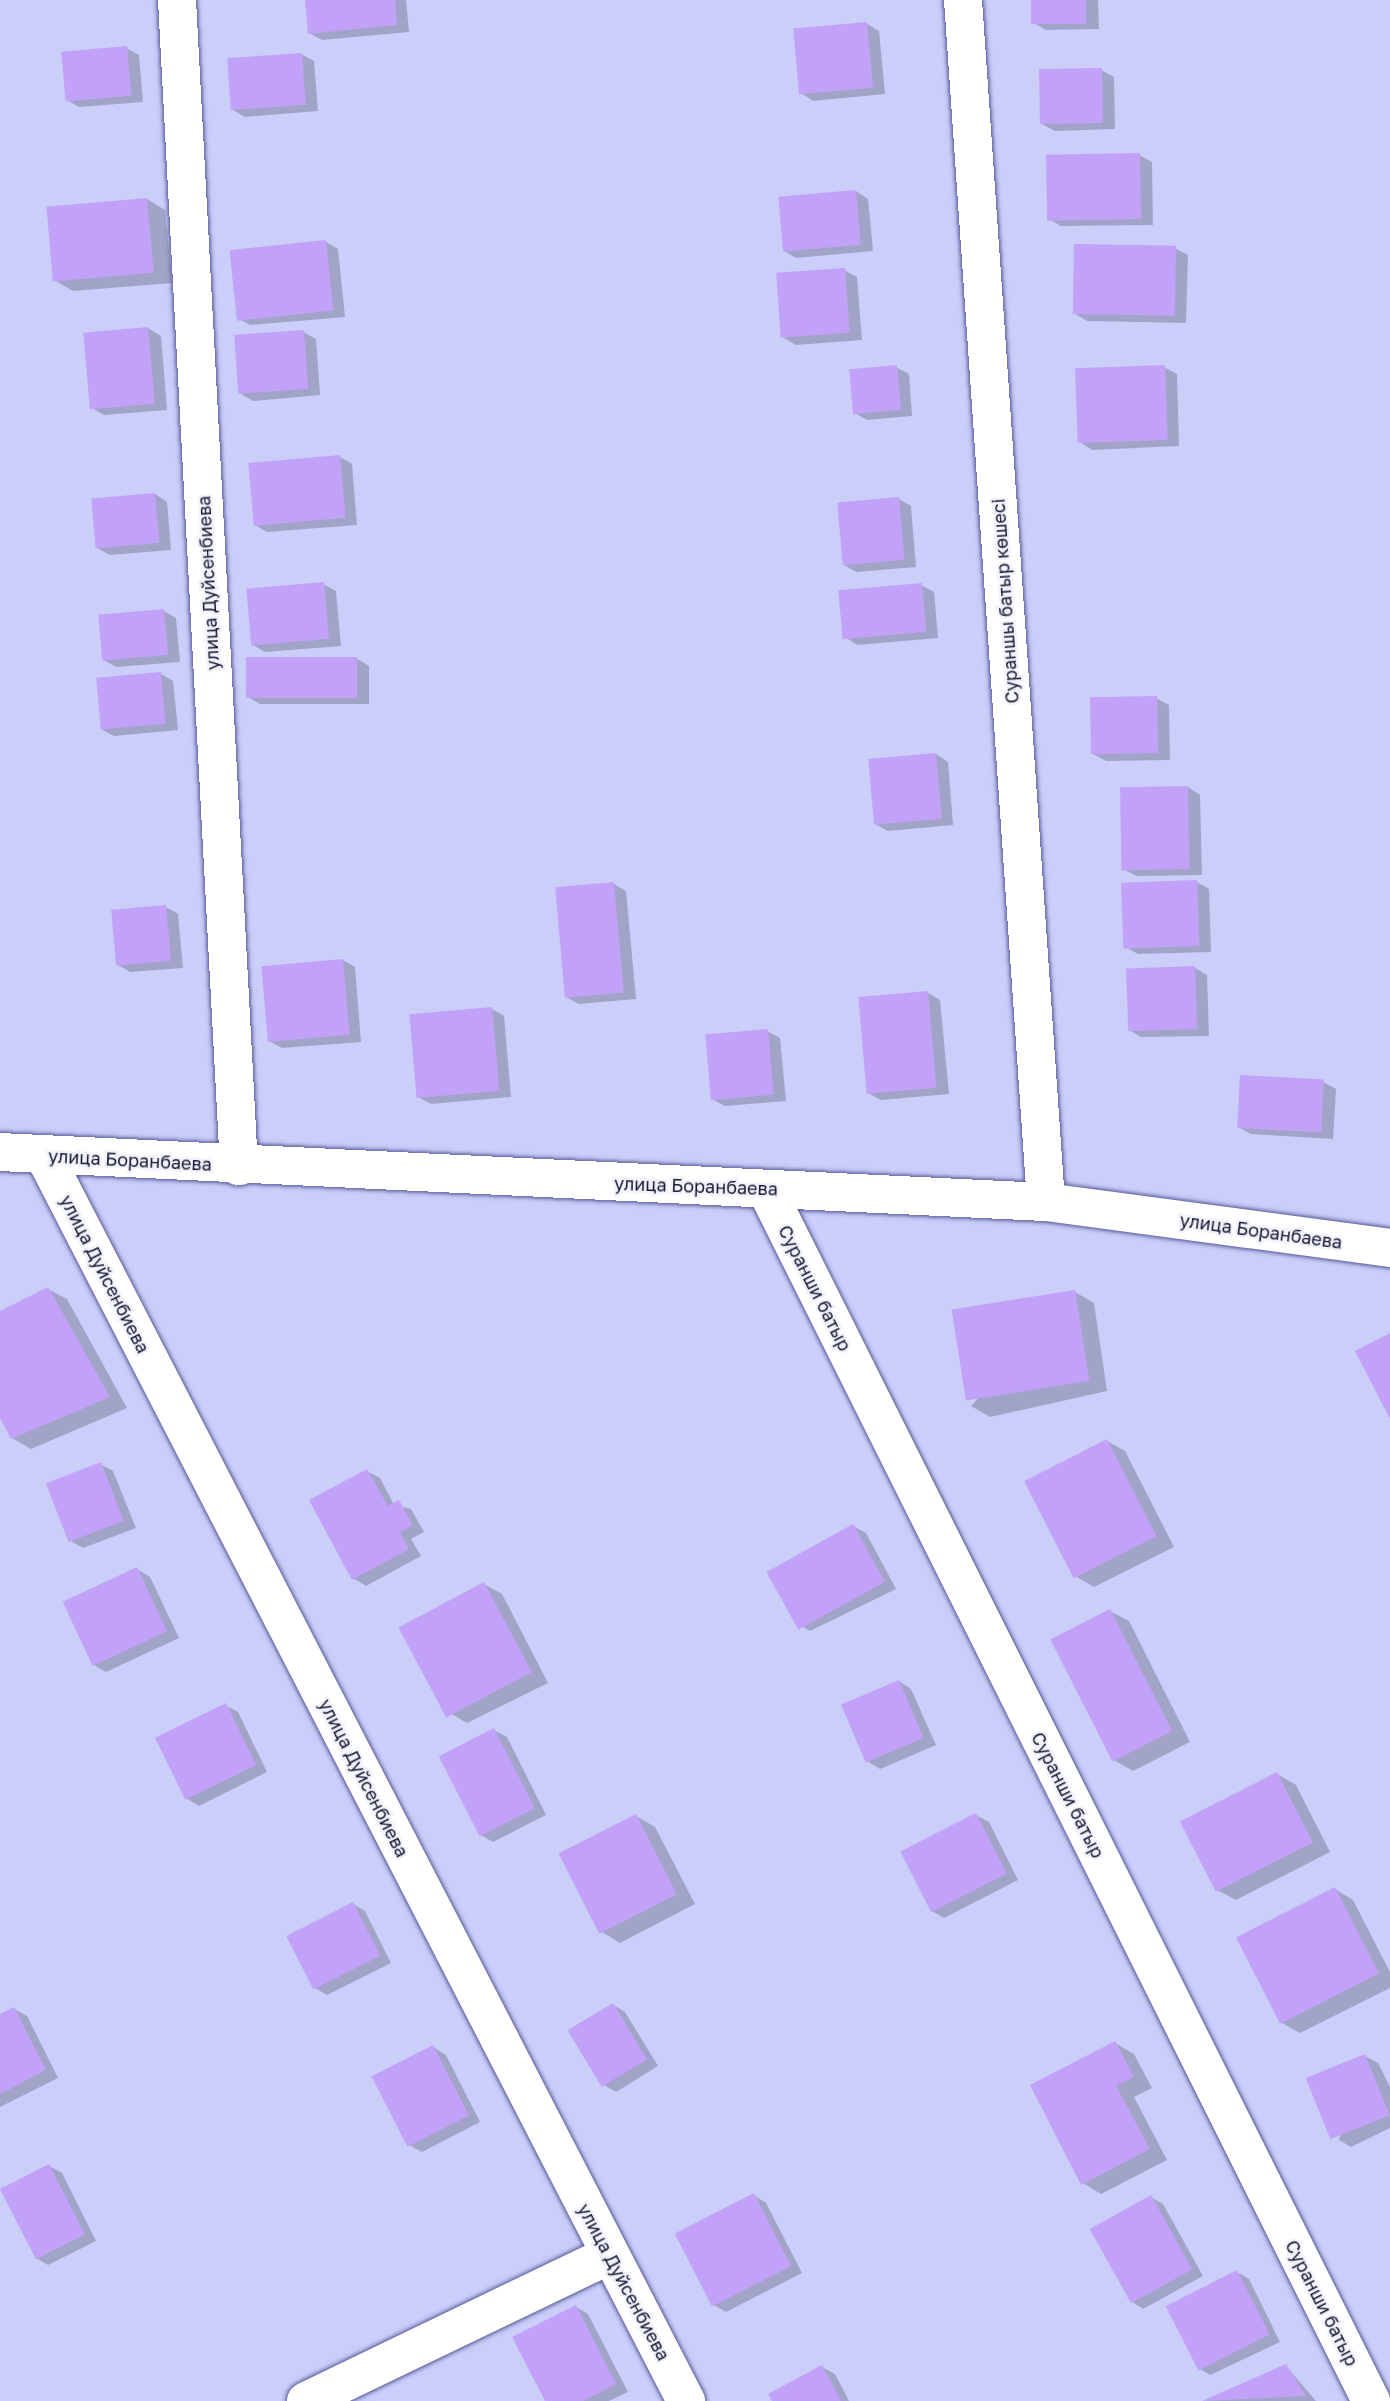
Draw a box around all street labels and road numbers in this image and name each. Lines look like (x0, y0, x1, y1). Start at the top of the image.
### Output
street label: улица Дуйсенбиева (193, 495, 223, 671)
street label: Сураншы батыр көшесі (987, 498, 1023, 704)
street label: улица Боранбаева (48, 1145, 212, 1175)
street label: улица Боранбаева (614, 1172, 778, 1200)
street label: улица Дуйсенбиева (56, 1191, 154, 1357)
street label: улица Боранбаева (1178, 1209, 1344, 1253)
street label: Суранши батыр (774, 1221, 856, 1355)
street label: улица Дуйсенбиева (315, 1695, 413, 1861)
street label: Суранши батыр (1027, 1728, 1109, 1862)
street label: улица Дуйсенбиева (573, 2200, 675, 2364)
street label: Суранши батыр (1281, 2236, 1363, 2370)

